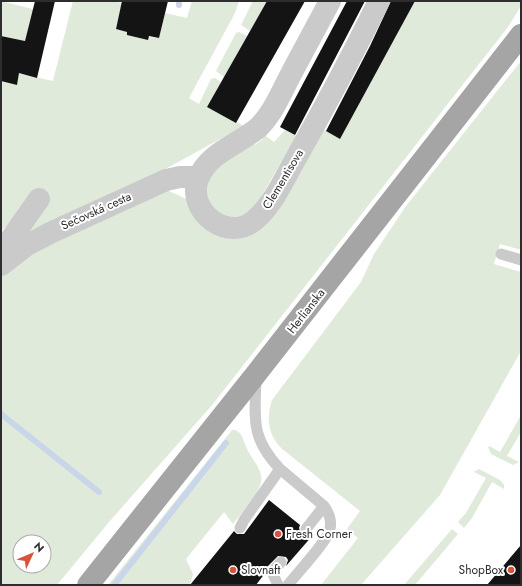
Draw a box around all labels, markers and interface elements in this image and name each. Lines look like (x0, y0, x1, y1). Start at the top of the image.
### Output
street label: Clementisova (258, 145, 308, 212)
street label: Sečovská cesta (58, 187, 134, 234)
street label: Herlianska (283, 285, 329, 337)
place label: Fresh Corner (286, 525, 353, 543)
marker: Fresh Corner (273, 529, 283, 539)
north arrow (12, 534, 52, 574)
text: N (30, 538, 48, 556)
place label: Slovnaft (241, 561, 280, 579)
place label: ShopBox (459, 561, 504, 579)
marker: Slovnaft (228, 565, 238, 575)
marker: ShopBox (506, 565, 516, 575)

